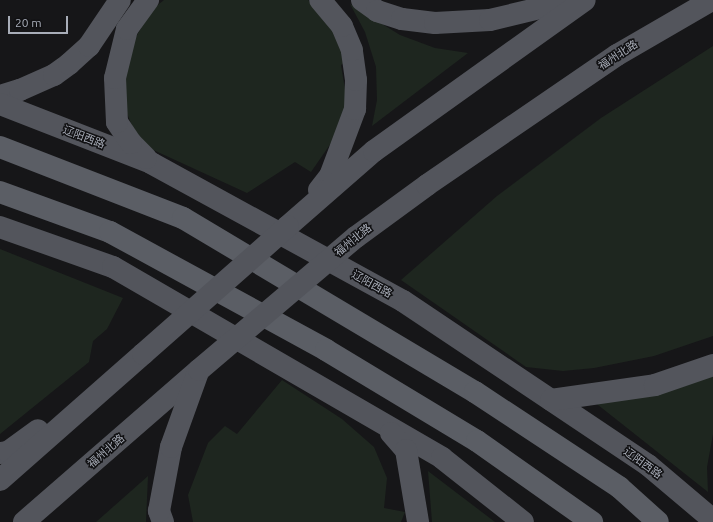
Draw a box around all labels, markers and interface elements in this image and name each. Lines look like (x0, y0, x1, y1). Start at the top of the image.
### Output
scale bar (10, 8, 70, 34)
text: 20 m (15, 16, 42, 29)
street label: 福州北路 (596, 37, 640, 73)
street label: 辽阳西路 (61, 123, 107, 151)
street label: 福州北路 (332, 221, 374, 259)
street label: 辽阳西路 (350, 268, 394, 300)
street label: 福州北路 (85, 432, 127, 470)
street label: 辽阳西路 (621, 445, 665, 481)

